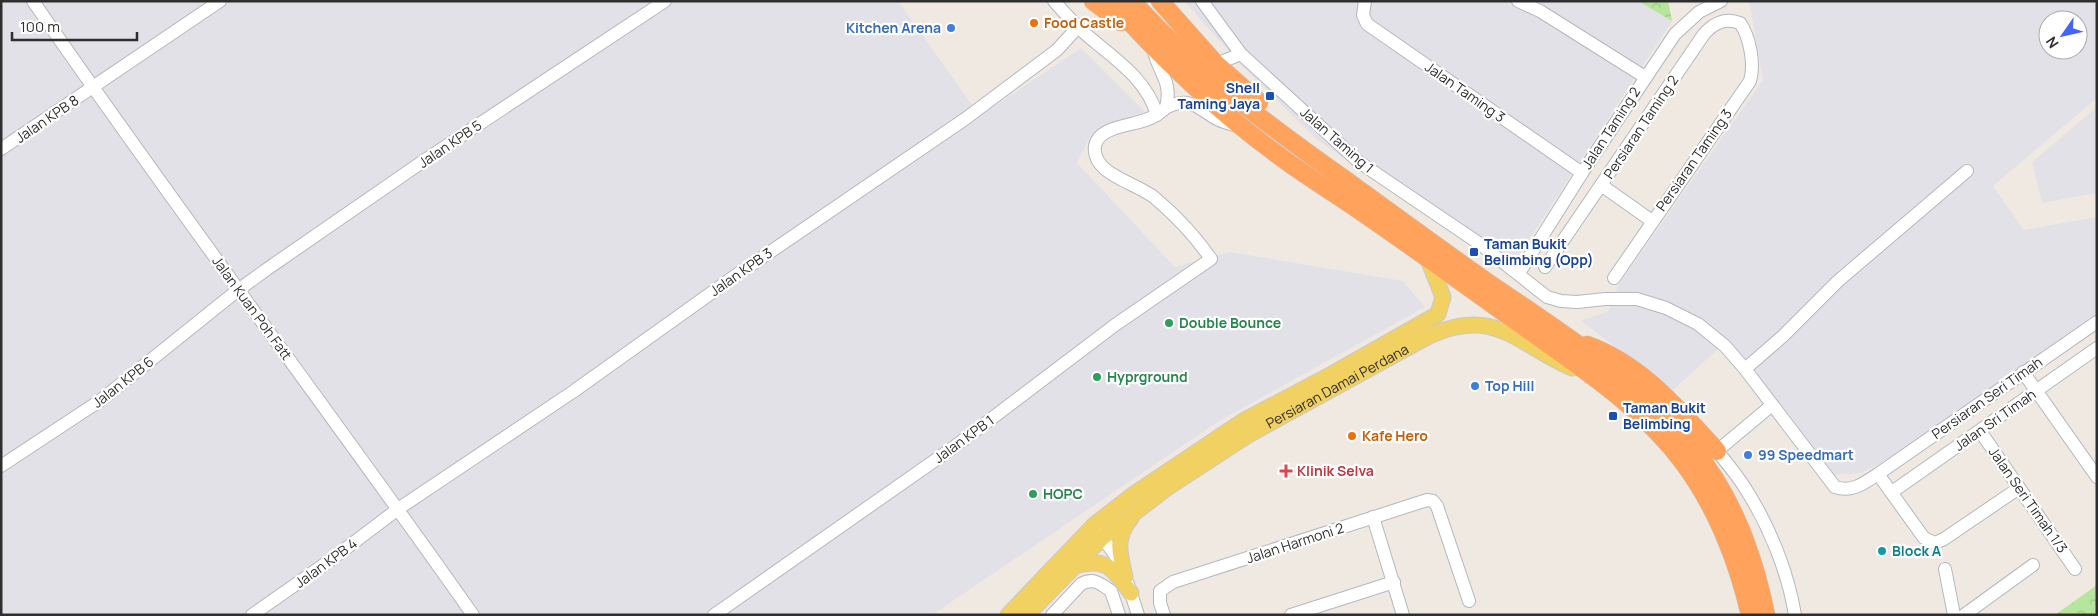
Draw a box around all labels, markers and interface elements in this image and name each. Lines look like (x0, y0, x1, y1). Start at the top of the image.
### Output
scale bar (12, 10, 138, 42)
north arrow (2038, 10, 2088, 60)
place label: Food Castle (1044, 13, 1124, 32)
text: 100 m (20, 16, 60, 37)
marker: Food Castle (1028, 17, 1040, 29)
place label: Kitchen Arena (846, 18, 941, 37)
marker: Kitchen Arena (945, 22, 957, 34)
text: N (2041, 33, 2062, 52)
street label: Jalan Taming 3 (1421, 57, 1509, 126)
street label: Persiaran Taming 2 (1599, 71, 1682, 182)
place label: Shell Taming Jaya (1177, 78, 1260, 113)
street label: Jalan Taming 2 (1577, 83, 1644, 172)
street label: Jalan KPB 8 (11, 90, 82, 147)
marker: Shell Taming Jaya (1264, 90, 1276, 102)
street label: Jalan Taming 1 (1297, 102, 1378, 177)
street label: Persiaran Taming 3 (1651, 105, 1736, 215)
street label: Jalan KPB 5 (414, 115, 485, 172)
place label: Taman Bukit Belimbing (Opp) (1484, 234, 1594, 269)
street label: Jalan KPB 3 (706, 243, 776, 300)
marker: Taman Bukit Belimbing (Opp) (1468, 246, 1480, 258)
street label: Jalan Kuan Poh Fatt (208, 252, 297, 364)
place label: Double Bounce (1179, 313, 1281, 332)
marker: Double Bounce (1163, 317, 1175, 329)
street label: Persiaran Damai Perdana (1262, 339, 1412, 433)
street label: Jalan KPB 6 (88, 352, 157, 412)
street label: Persiaran Seri Timah (1928, 352, 2046, 443)
place label: Hyprground (1107, 367, 1188, 386)
marker: Hyprground (1091, 371, 1103, 383)
place label: Top Hill (1485, 376, 1534, 395)
marker: Top Hill (1469, 380, 1481, 392)
street label: Jalan Sri Timah (1950, 384, 2039, 455)
place label: Taman Bukit Belimbing (1623, 398, 1706, 433)
street label: Jalan KPB 1 (930, 410, 998, 467)
marker: Taman Bukit Belimbing (1607, 410, 1619, 422)
place label: Kafe Hero (1362, 426, 1428, 445)
marker: Kafe Hero (1346, 430, 1358, 442)
street label: Jalan Seri Timah 1/3 (1985, 443, 2072, 557)
place label: 99 Speedmart (1758, 445, 1854, 464)
marker: 99 Speedmart (1742, 449, 1754, 461)
place label: Klinik Selva (1297, 461, 1374, 480)
marker: Klinik Selva (1279, 464, 1293, 478)
place label: HOPC (1043, 484, 1083, 503)
marker: HOPC (1027, 488, 1039, 500)
street label: Jalan Harmoni 2 (1244, 518, 1346, 567)
street label: Jalan KPB 4 (291, 534, 361, 592)
place label: Block A (1892, 541, 1942, 560)
marker: Block A (1876, 545, 1888, 557)

